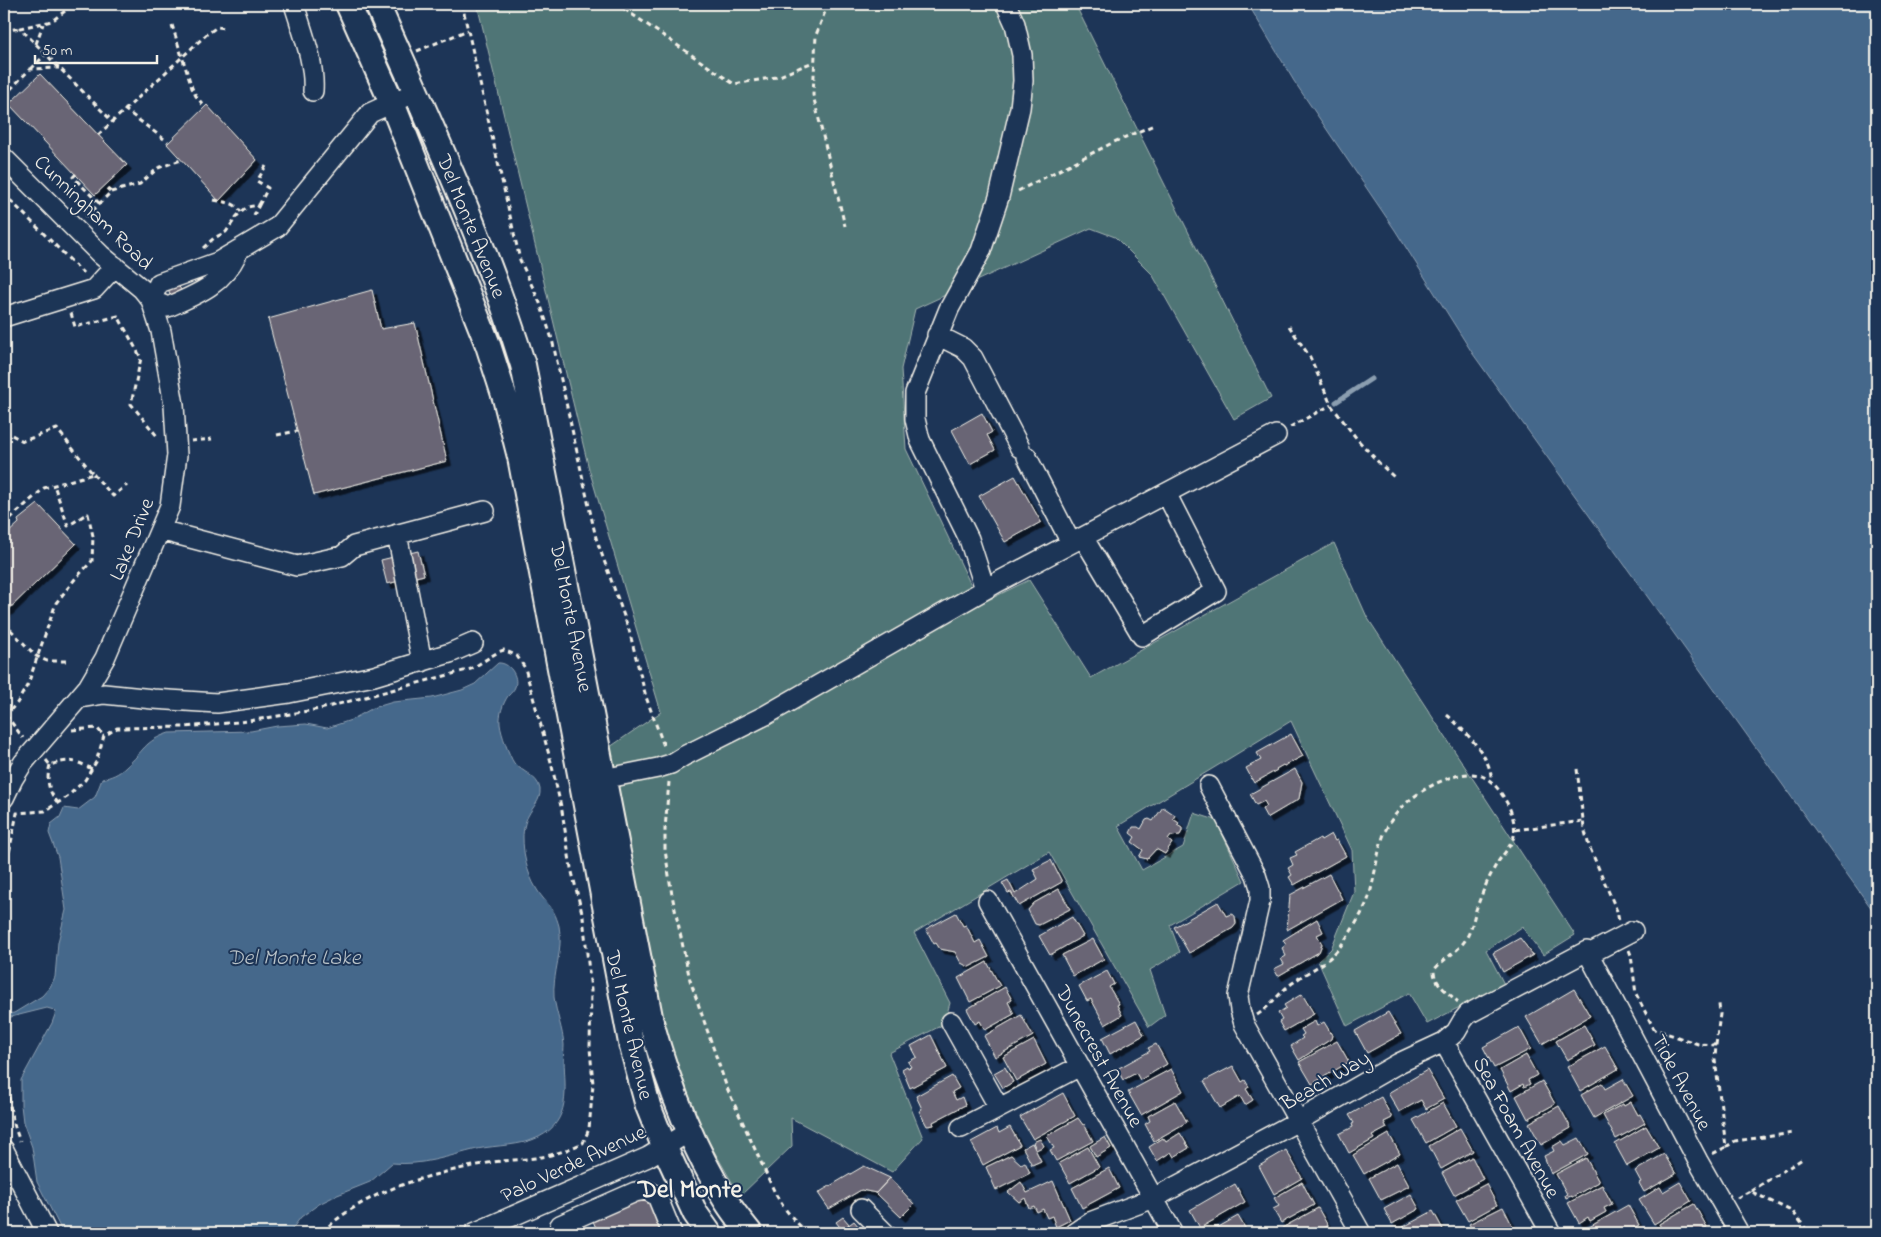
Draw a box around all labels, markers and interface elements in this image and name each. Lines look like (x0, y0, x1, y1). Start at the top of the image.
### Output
scale bar (35, 32, 158, 64)
text: 50 m (42, 40, 73, 62)
street label: Cunningham Road (25, 149, 159, 280)
street label: Del Monte Avenue (427, 150, 513, 303)
street label: Lake Drive (103, 493, 163, 586)
street label: Del Monte Avenue (541, 539, 599, 695)
water label: Del Monte Lake (227, 943, 362, 975)
street label: Del Monte Avenue (596, 947, 660, 1104)
street label: Dunecrest Avenue (1046, 980, 1150, 1134)
street label: Tide Avenue (1642, 1030, 1718, 1137)
street label: Beach Way (1275, 1044, 1377, 1122)
street label: Sea Foam Avenue (1464, 1052, 1567, 1205)
street label: Palo Verde Avenue (496, 1118, 652, 1212)
district label: Del Monte (637, 1172, 743, 1210)

